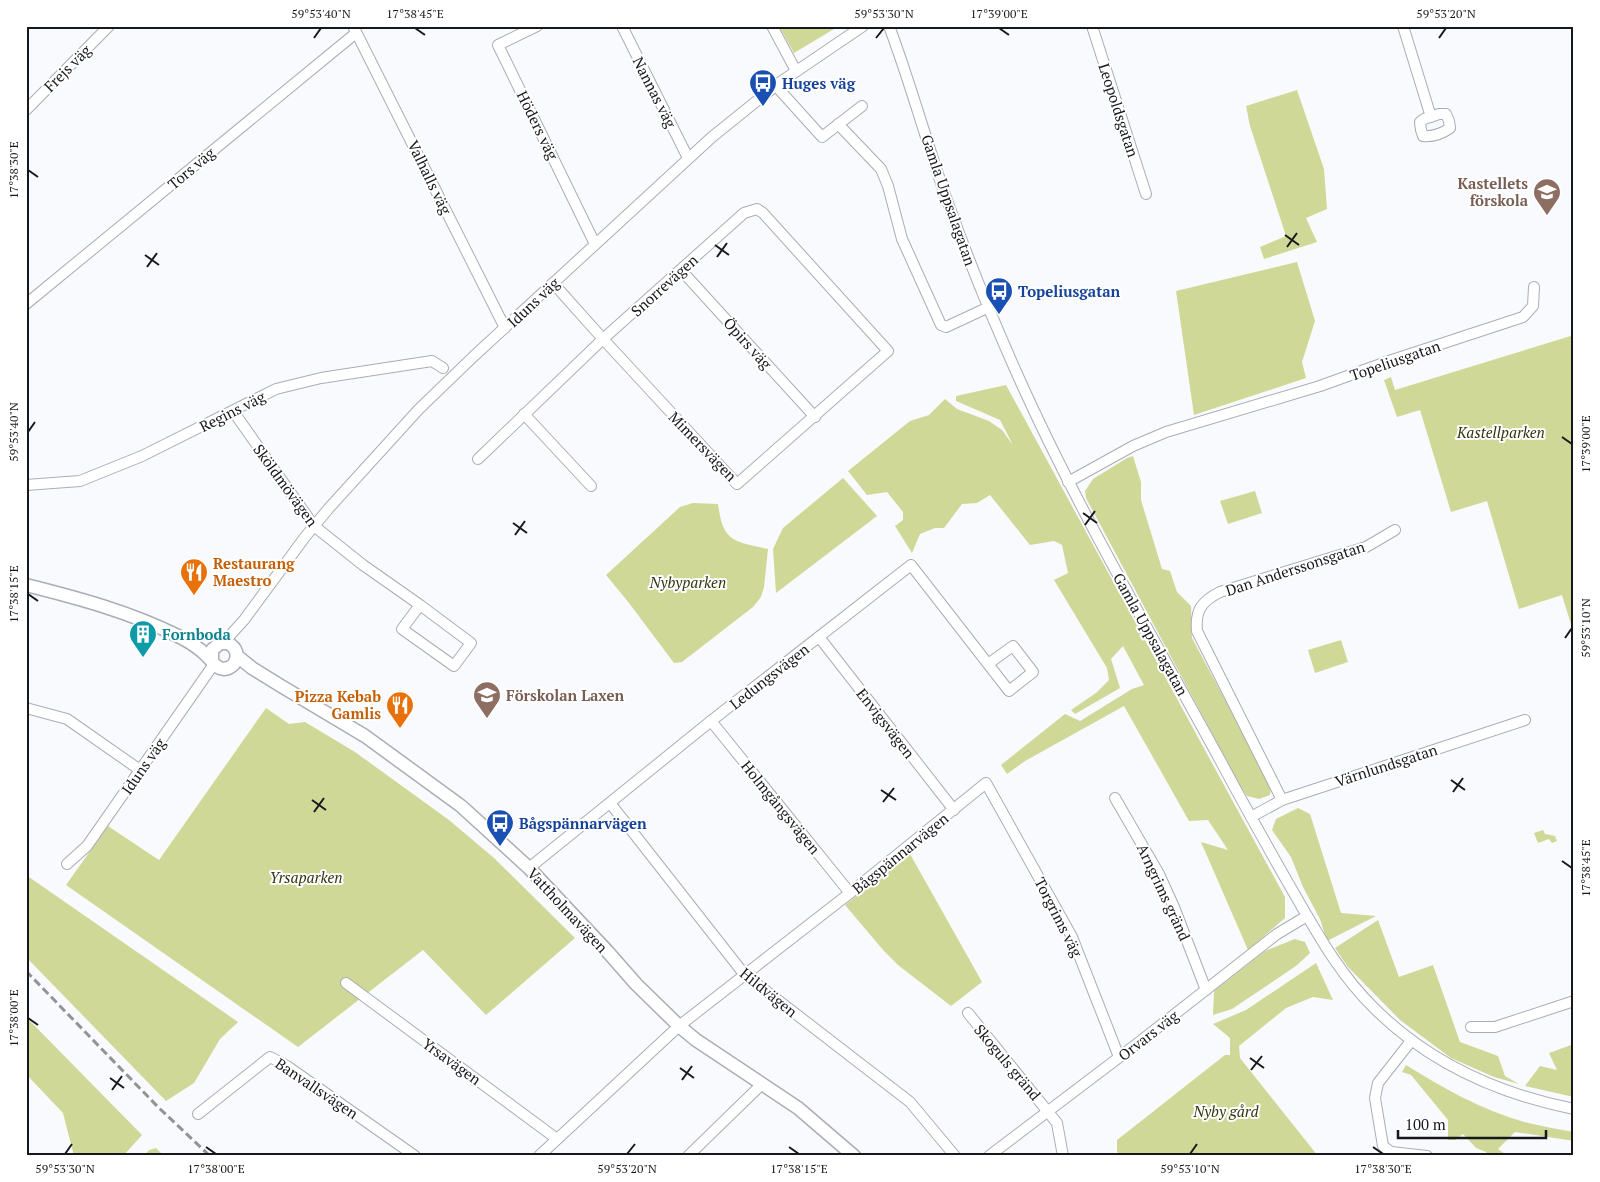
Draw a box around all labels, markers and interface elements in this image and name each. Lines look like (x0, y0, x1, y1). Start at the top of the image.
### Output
text: 59°53'40"N (291, 6, 351, 21)
text: 17°38'45"E (386, 6, 444, 21)
text: 59°53'30"N (854, 6, 914, 21)
text: 17°39'00"E (970, 6, 1028, 21)
text: 59°53'20"N (1416, 6, 1476, 21)
street label: Frejs väg (39, 39, 96, 96)
street label: Nannas väg (629, 53, 682, 132)
street label: Leopoldsgatan (1094, 60, 1144, 160)
bus stop icon: Huges väg (748, 68, 778, 107)
place label: Huges väg (782, 73, 856, 93)
street label: Höders väg (513, 87, 564, 164)
street label: Gamla Uppsalagatan (917, 132, 981, 268)
street label: Valhalls väg (404, 137, 457, 218)
text: 17°38'30"E (6, 141, 21, 199)
street label: Tors väg (163, 142, 220, 194)
place label: Kastellets förskola (1457, 173, 1529, 210)
school or university icon: Kastellets förskola (1532, 177, 1562, 216)
street label: Snorrevägen (626, 250, 702, 320)
street label: Iduns väg (503, 272, 564, 331)
bus stop icon: Topeliusgatan (984, 276, 1014, 315)
place label: Topeliusgatan (1018, 281, 1121, 301)
street label: Öpirs väg (719, 313, 777, 374)
street label: Topeliusgatan (1347, 335, 1443, 385)
street label: Regins väg (196, 385, 269, 436)
text: 59°53'40"N (6, 402, 21, 462)
street label: Mimersvägen (665, 407, 741, 485)
text: 17°39'00"E (1578, 415, 1593, 473)
park label: Kastellparken (1456, 422, 1545, 442)
street label: Sköldmövägen (249, 440, 323, 530)
street label: Dan Anderssonsgatan (1223, 536, 1367, 600)
place label: Restaurang Maestro (213, 553, 295, 590)
restaurant icon: Restaurang Maestro (179, 557, 209, 596)
text: 17°38'15"E (6, 565, 21, 623)
street label: Gamla Uppsalagatan (1109, 569, 1193, 699)
park label: Nybyparken (649, 572, 726, 592)
text: 59°53'10"N (1578, 598, 1593, 658)
building icon: Fornboda (128, 619, 158, 658)
place label: Fornboda (162, 624, 231, 644)
street label: Ledungsvägen (725, 639, 813, 713)
school or university icon: Förskolan Laxen (472, 680, 502, 719)
street label: Envigsvägen (852, 684, 920, 762)
place label: Förskolan Laxen (506, 685, 625, 705)
place label: Pizza Kebab Gamlis (295, 686, 381, 723)
restaurant icon: Pizza Kebab Gamlis (385, 690, 415, 729)
street label: Iduns väg (116, 733, 170, 798)
street label: Värnlundsgatan (1332, 739, 1440, 791)
street label: Holmgångsvägen (737, 756, 825, 858)
bus stop icon: Bågspännarvägen (485, 808, 515, 847)
street label: Bågspännarvägen (848, 808, 952, 898)
place label: Bågspännarvägen (519, 813, 647, 833)
text: 17°38'45"E (1578, 839, 1593, 897)
street label: Arngrims gränd (1133, 840, 1195, 944)
street label: Vattholmavägen (523, 863, 613, 957)
park label: Yrsaparken (269, 867, 343, 887)
street label: Torgrims väg (1030, 874, 1088, 961)
street label: Hildvägen (736, 963, 802, 1021)
text: 17°38'00"E (6, 989, 21, 1047)
street label: Orvars väg (1114, 1004, 1183, 1065)
street label: Skoguls gränd (970, 1020, 1046, 1104)
street label: Yrsavägen (419, 1033, 485, 1089)
street label: Banvallsvägen (272, 1053, 362, 1123)
park label: Nyby gård (1192, 1101, 1260, 1121)
scale bar (1398, 1107, 1545, 1139)
text: 100 m (1405, 1114, 1446, 1134)
text: 59°53'30"N (35, 1161, 95, 1176)
text: 17°38'00"E (187, 1161, 245, 1176)
text: 59°53'20"N (597, 1161, 657, 1176)
text: 17°38'15"E (770, 1161, 828, 1176)
text: 59°53'10"N (1160, 1161, 1220, 1176)
text: 17°38'30"E (1354, 1161, 1412, 1176)

